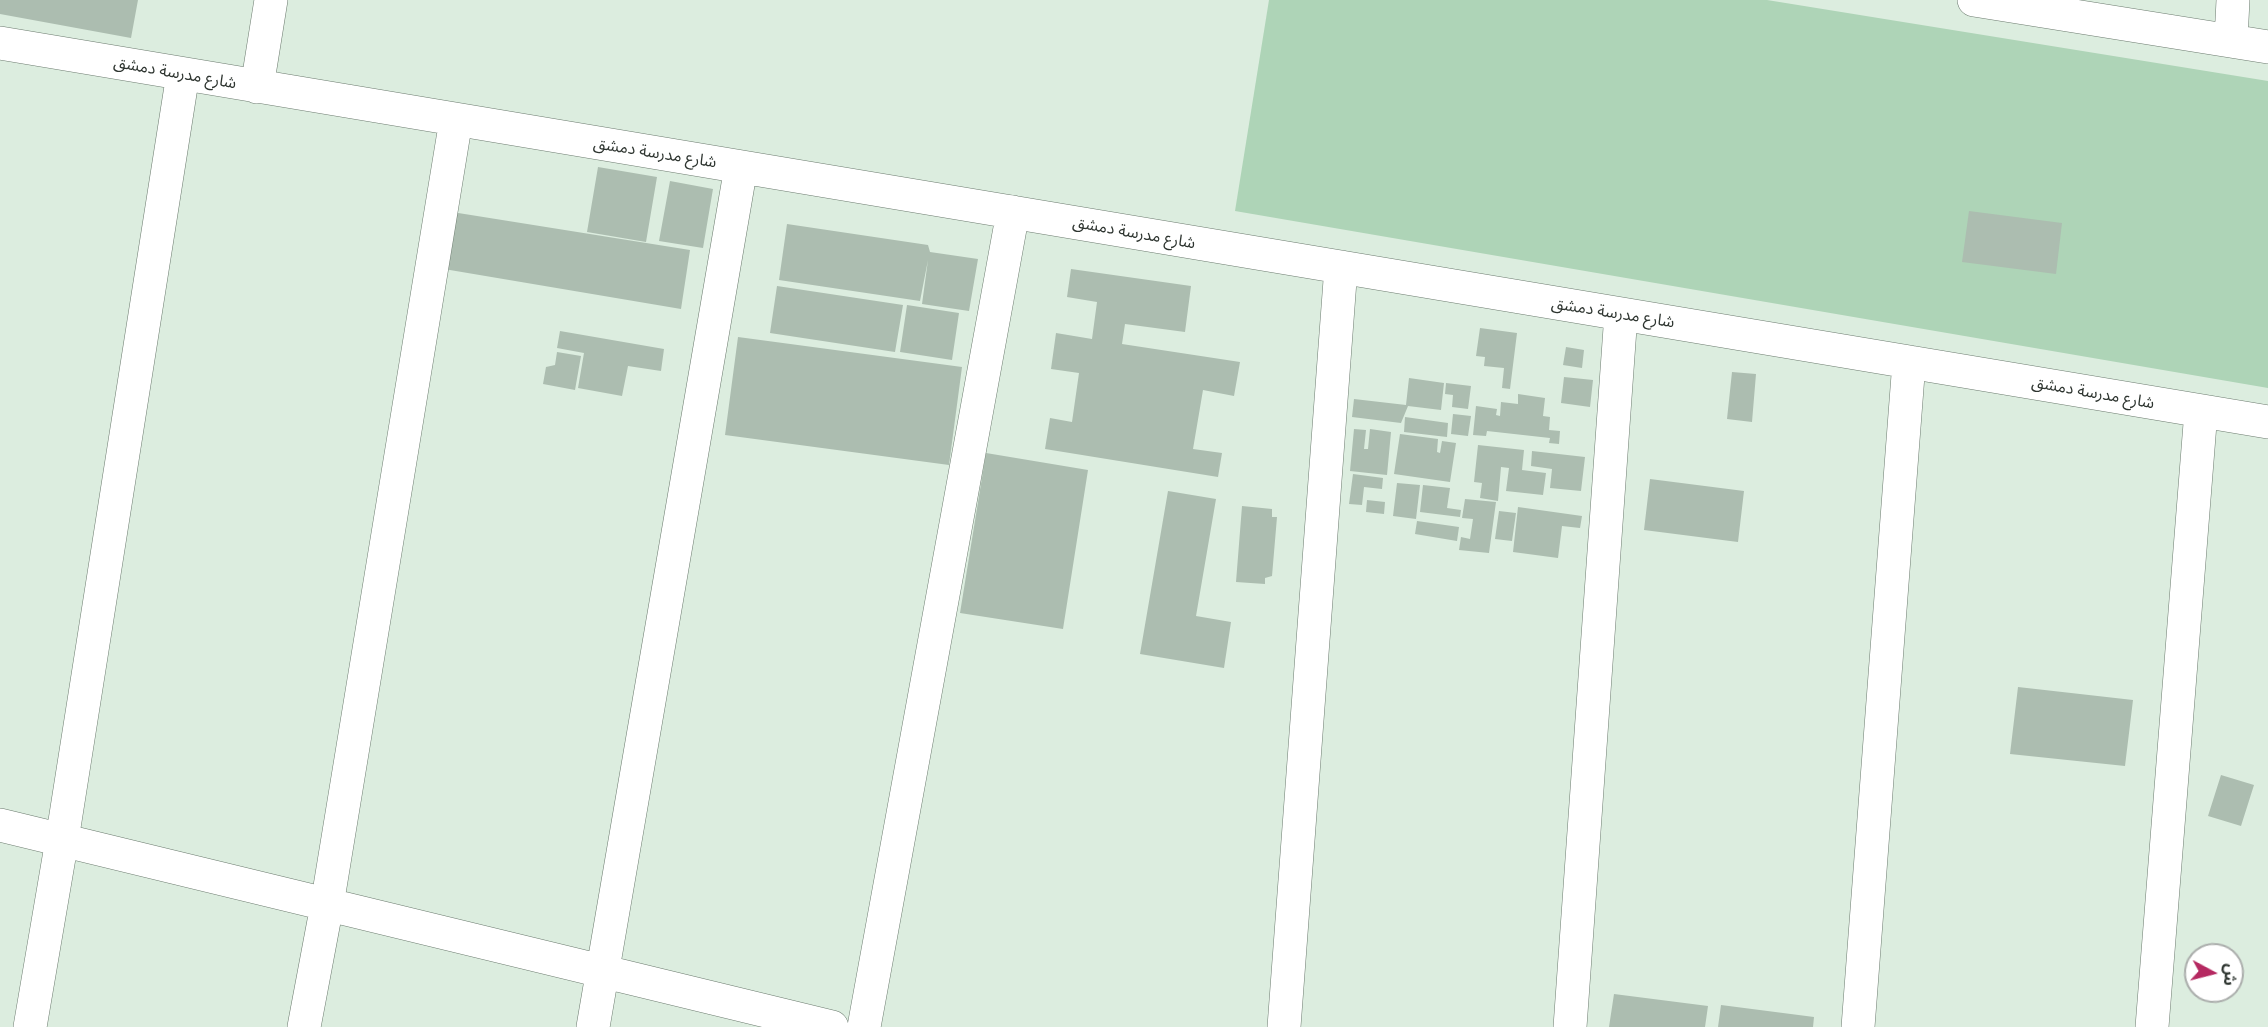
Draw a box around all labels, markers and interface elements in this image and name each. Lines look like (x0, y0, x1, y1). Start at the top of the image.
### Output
street label: شارع مدرسة دمشق (112, 53, 238, 93)
street label: شارع مدرسة دمشق (592, 134, 718, 172)
street label: شارع مدرسة دمشق (1071, 213, 1197, 253)
street label: شارع مدرسة دمشق (1550, 294, 1676, 332)
street label: شارع مدرسة دمشق (2030, 373, 2156, 413)
north arrow (2184, 943, 2244, 1003)
text: ش (2220, 963, 2241, 987)

